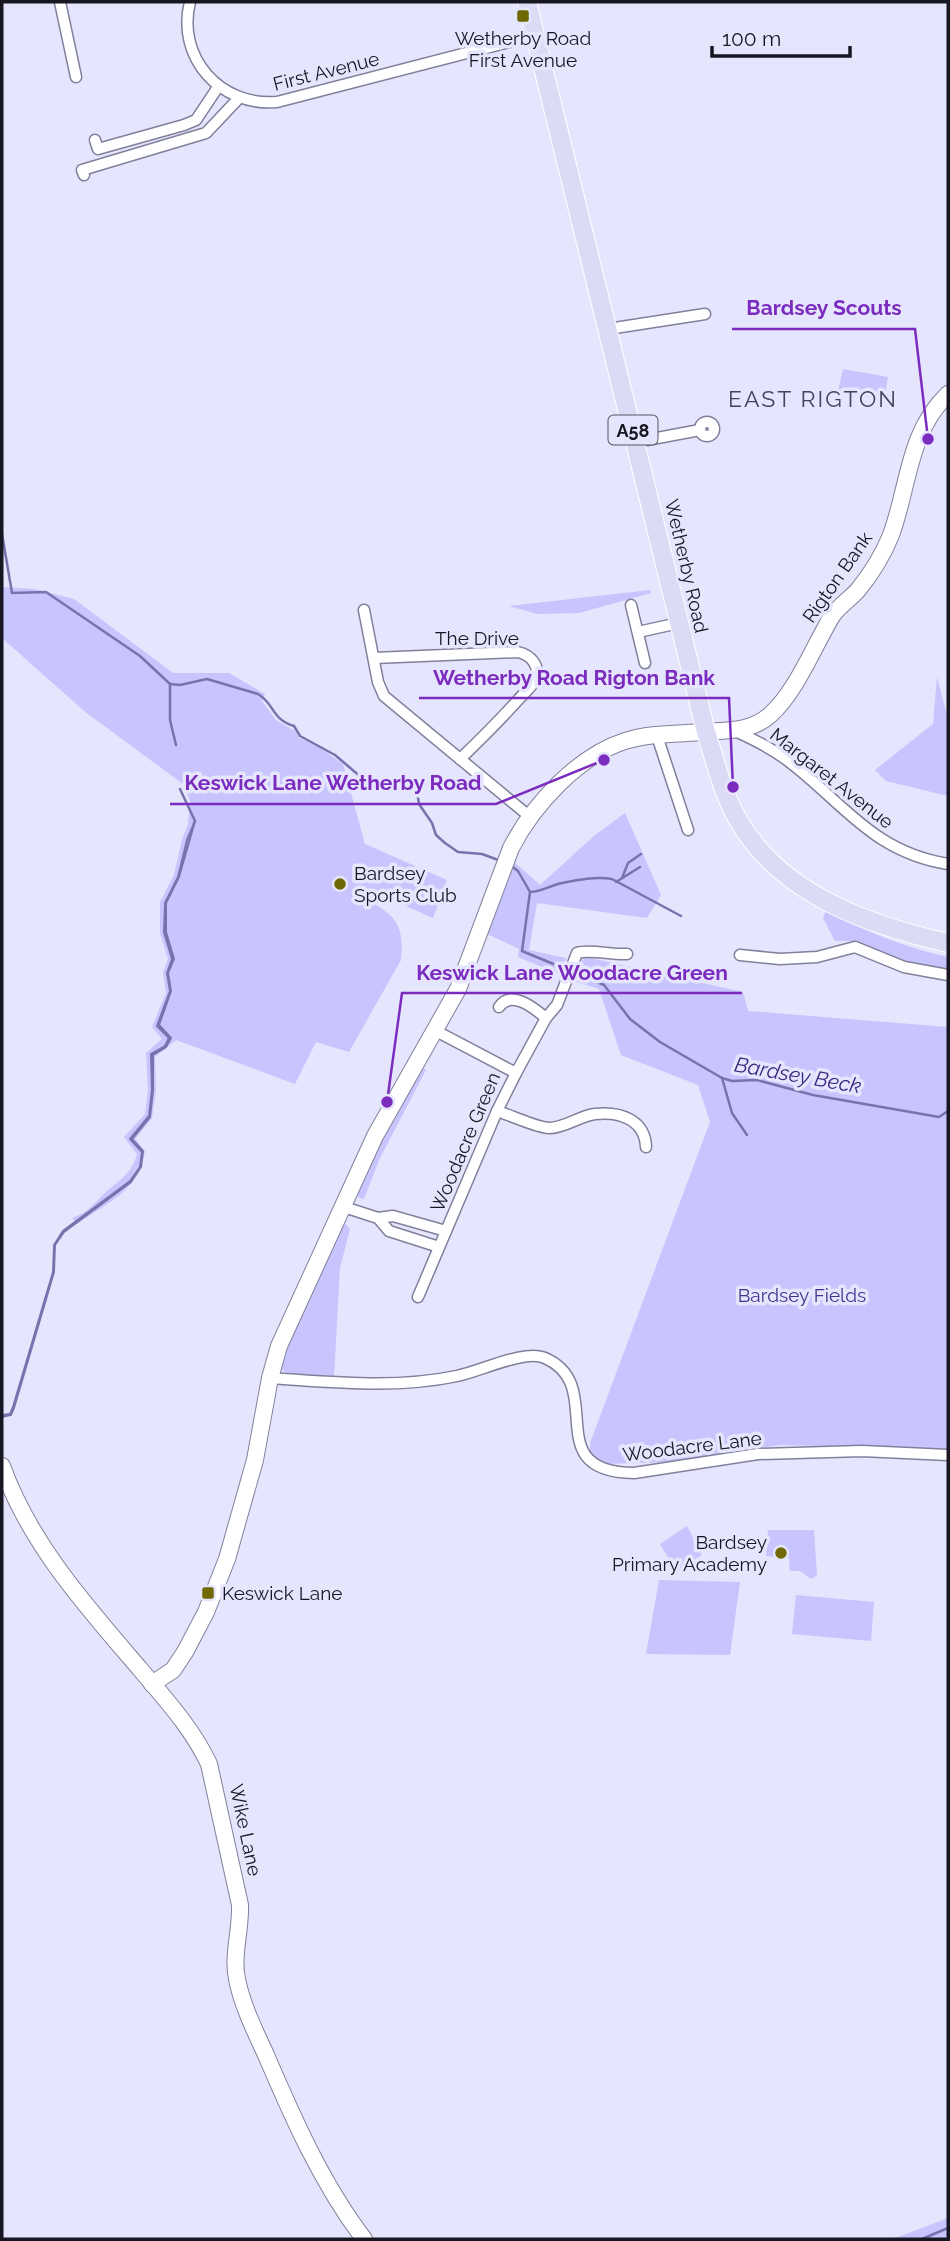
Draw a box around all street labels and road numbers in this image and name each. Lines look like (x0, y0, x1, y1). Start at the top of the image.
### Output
street label: First Avenue (271, 47, 381, 95)
road number: A58 (608, 416, 658, 444)
street label: Wetherby Road (661, 497, 713, 635)
street label: Rigton Bank (798, 527, 876, 627)
street label: The Drive (435, 627, 519, 649)
street label: Margaret Avenue (766, 723, 898, 833)
street label: Woodacre Green (426, 1069, 504, 1215)
street label: Woodacre Lane (621, 1427, 763, 1465)
street label: Wike Lane (226, 1782, 266, 1878)

